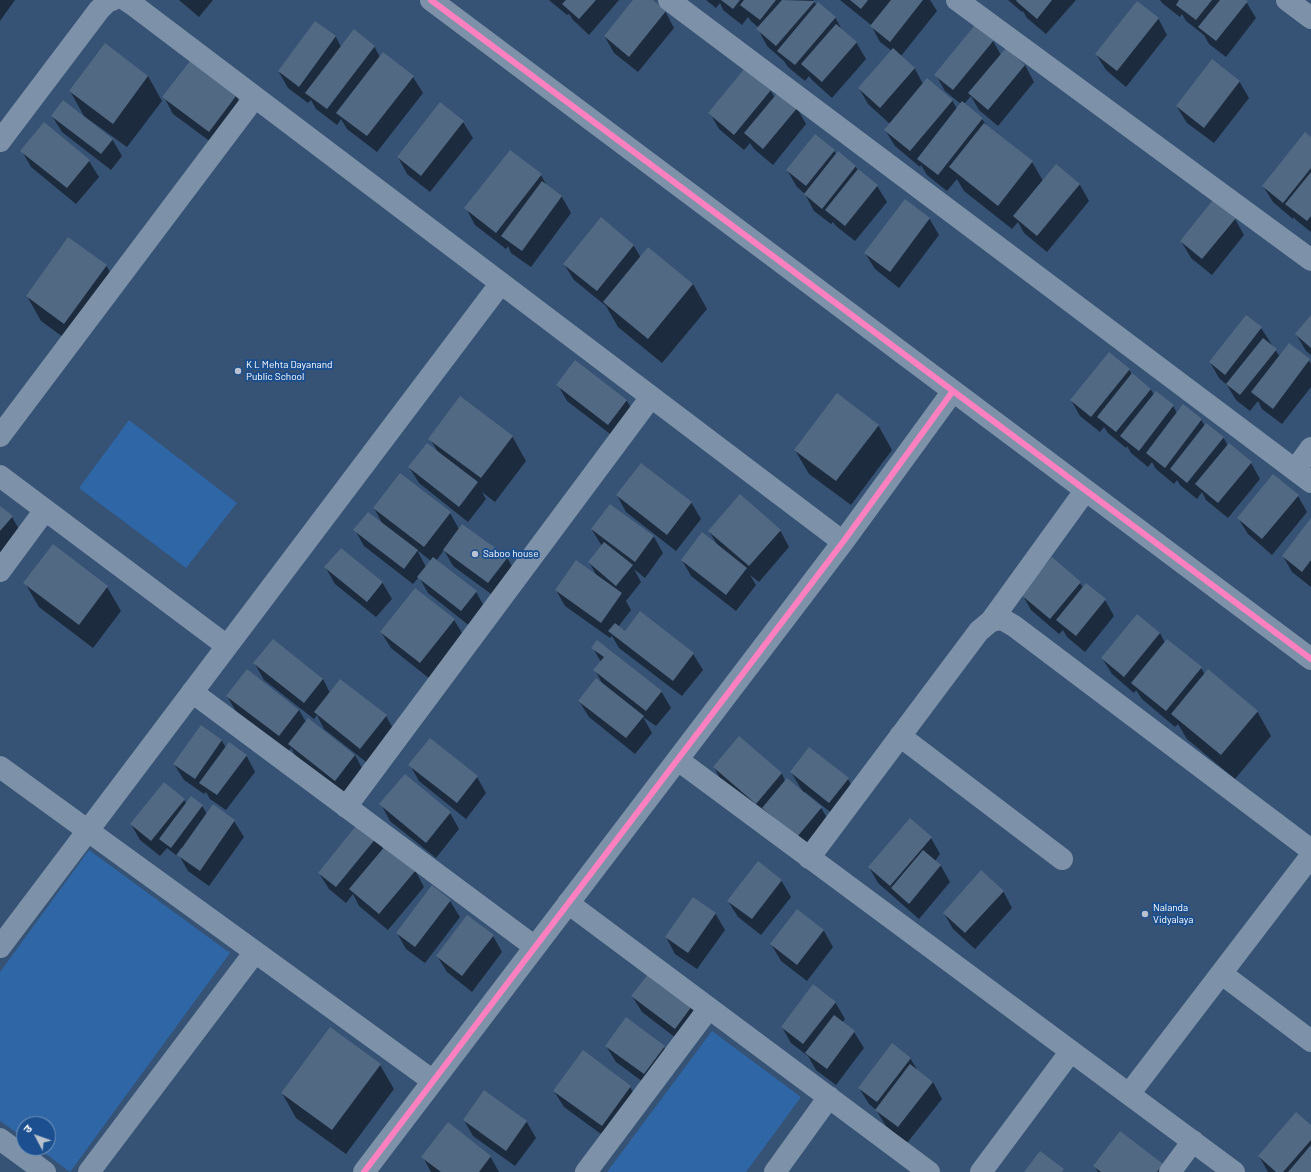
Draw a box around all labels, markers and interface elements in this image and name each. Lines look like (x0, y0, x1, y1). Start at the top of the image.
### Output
place label: K L Mehta Dayanand Public School (246, 359, 332, 382)
marker: K L Mehta Dayanand Public School (233, 366, 243, 376)
place label: Saboo house (483, 548, 538, 560)
marker: Saboo house (470, 549, 480, 559)
place label: Nalanda Vidyalaya (1153, 902, 1193, 926)
marker: Nalanda Vidyalaya (1140, 909, 1150, 919)
north arrow (16, 1116, 56, 1156)
text: उ (20, 1122, 34, 1135)

